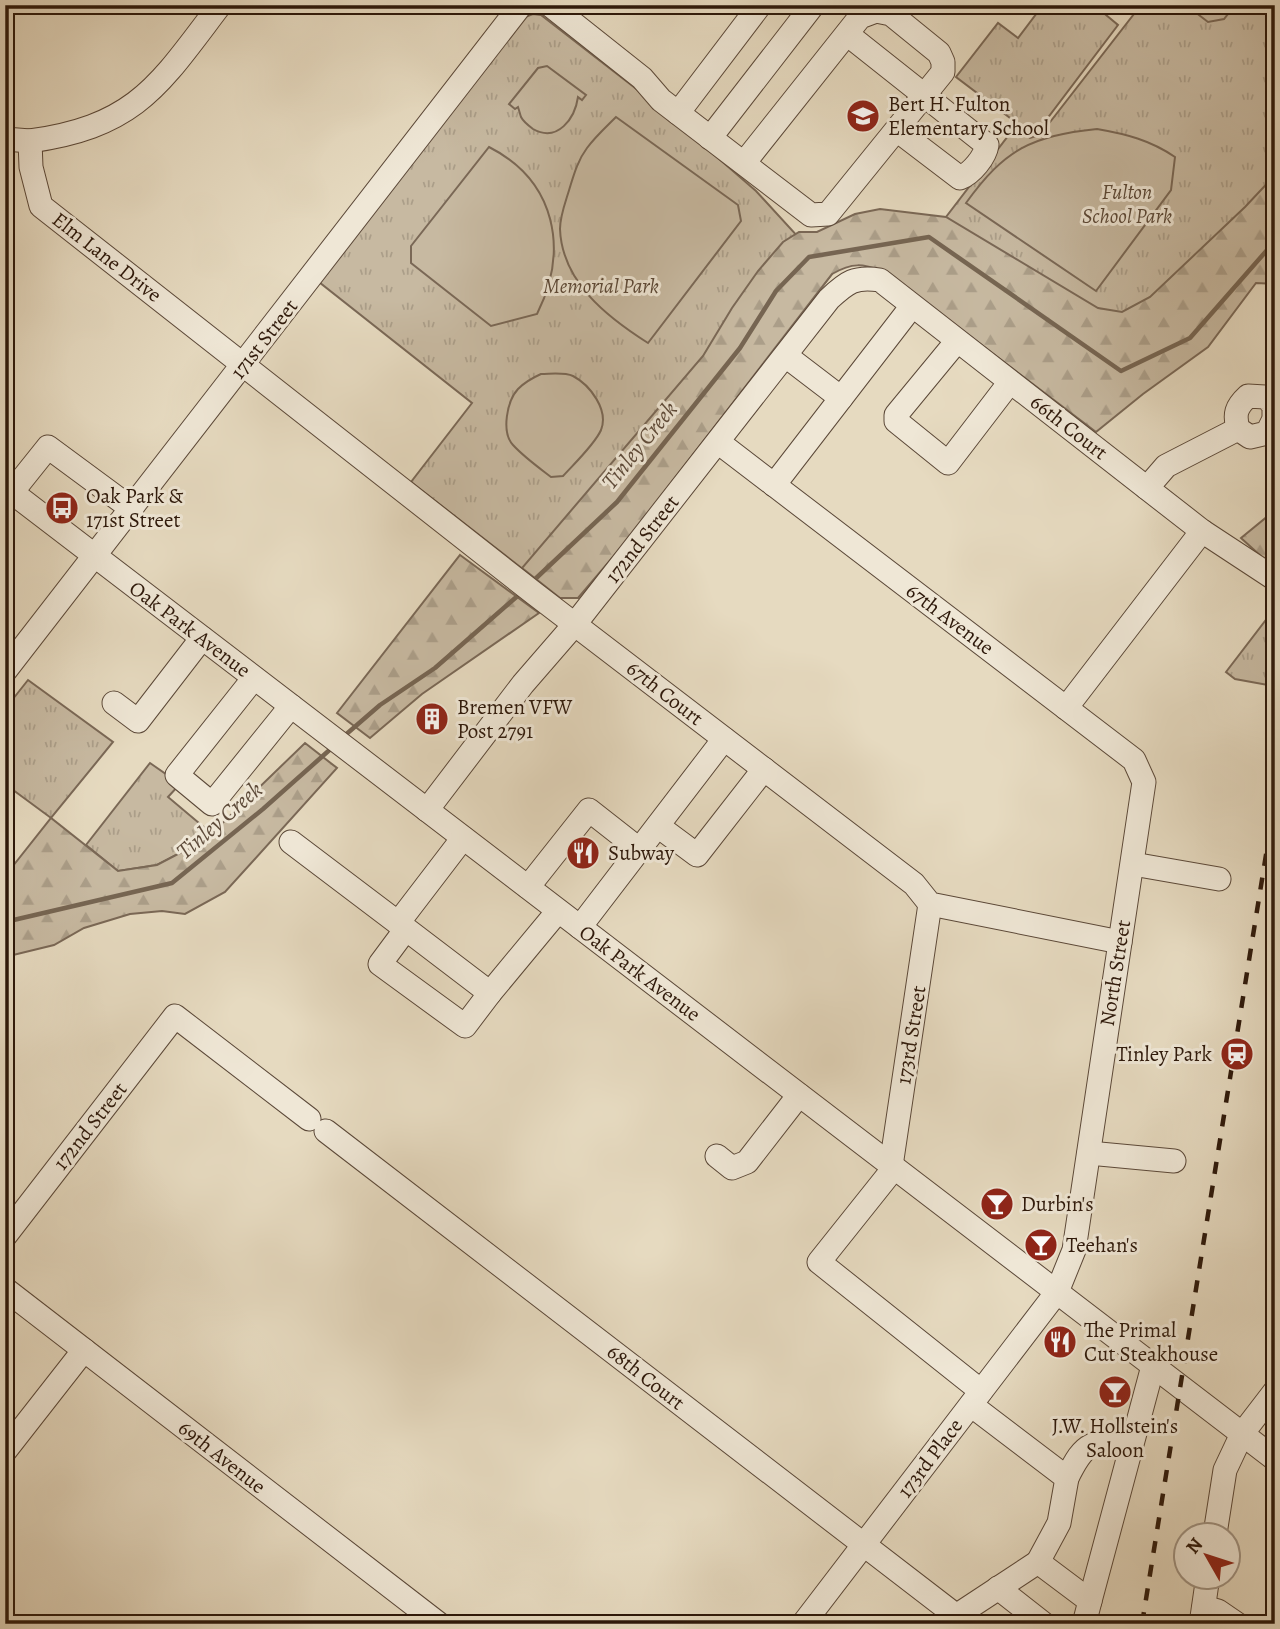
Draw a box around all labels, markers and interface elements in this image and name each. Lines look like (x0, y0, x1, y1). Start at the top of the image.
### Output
place label: Bert H. Fulton Elementary School (888, 90, 1049, 142)
school or university icon: Bert H. Fulton Elementary School (844, 97, 882, 135)
park label: Fulton School Park (1082, 178, 1172, 230)
street label: Elm Lane Drive (46, 205, 168, 309)
park label: Memorial Park (543, 272, 659, 300)
street label: 171st Street (224, 293, 304, 385)
street label: 66th Court (1024, 388, 1114, 466)
water label: Tinley Creek (594, 395, 684, 496)
place label: Oak Park & 171st Street (86, 482, 183, 534)
bus stop icon: Oak Park & 171st Street (43, 489, 81, 527)
street label: 172nd Street (599, 489, 685, 589)
street label: Oak Park Avenue (124, 574, 256, 684)
street label: 67th Avenue (900, 577, 1000, 661)
street label: 67th Court (621, 654, 709, 732)
place label: Bremen VFW Post 2791 (457, 693, 573, 745)
building icon: Bremen VFW Post 2791 (413, 700, 451, 738)
water label: Tinley Creek (170, 774, 269, 866)
restaurant icon: Subway (564, 834, 602, 872)
place label: Subway (608, 839, 675, 867)
street label: Oak Park Avenue (574, 918, 706, 1028)
street label: North Street (1093, 918, 1137, 1028)
street label: 173rd Street (889, 984, 933, 1086)
station icon: Tinley Park (1218, 1035, 1256, 1073)
place label: Tinley Park (1116, 1040, 1213, 1068)
street label: 172nd Street (47, 1076, 133, 1176)
bar icon: Durbin's (978, 1185, 1016, 1223)
place label: Durbin's (1021, 1190, 1094, 1218)
bar icon: Teehan's (1022, 1226, 1060, 1264)
place label: Teehan's (1066, 1231, 1138, 1259)
place label: The Primal Cut Steakhouse (1084, 1316, 1218, 1368)
restaurant icon: The Primal Cut Steakhouse (1041, 1323, 1079, 1361)
street label: 68th Court (601, 1338, 691, 1416)
bar icon: J.W. Hollstein's Saloon (1096, 1373, 1134, 1411)
place label: J.W. Hollstein's Saloon (1052, 1412, 1178, 1464)
street label: 173rd Place (891, 1413, 969, 1503)
street label: 69th Avenue (172, 1414, 272, 1500)
north arrow (1172, 1520, 1242, 1590)
text: N (1180, 1532, 1209, 1559)

